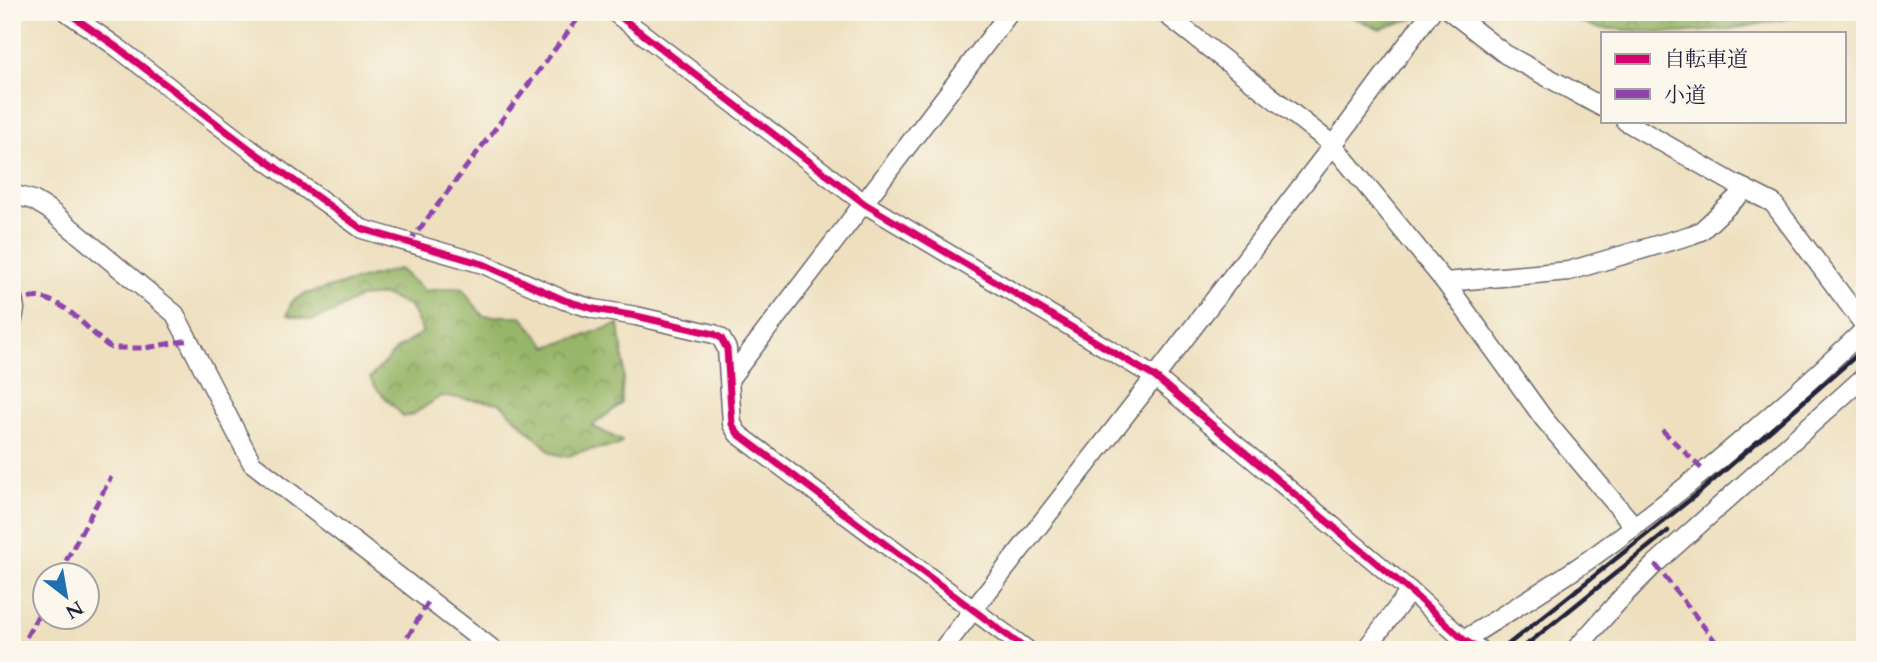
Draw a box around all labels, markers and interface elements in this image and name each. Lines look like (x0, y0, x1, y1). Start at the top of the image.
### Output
legend (1601, 32, 1846, 122)
text: 自転車道 (1664, 45, 1748, 74)
text: 小道 (1664, 81, 1706, 110)
north arrow (32, 560, 102, 630)
text: N (60, 594, 88, 625)

